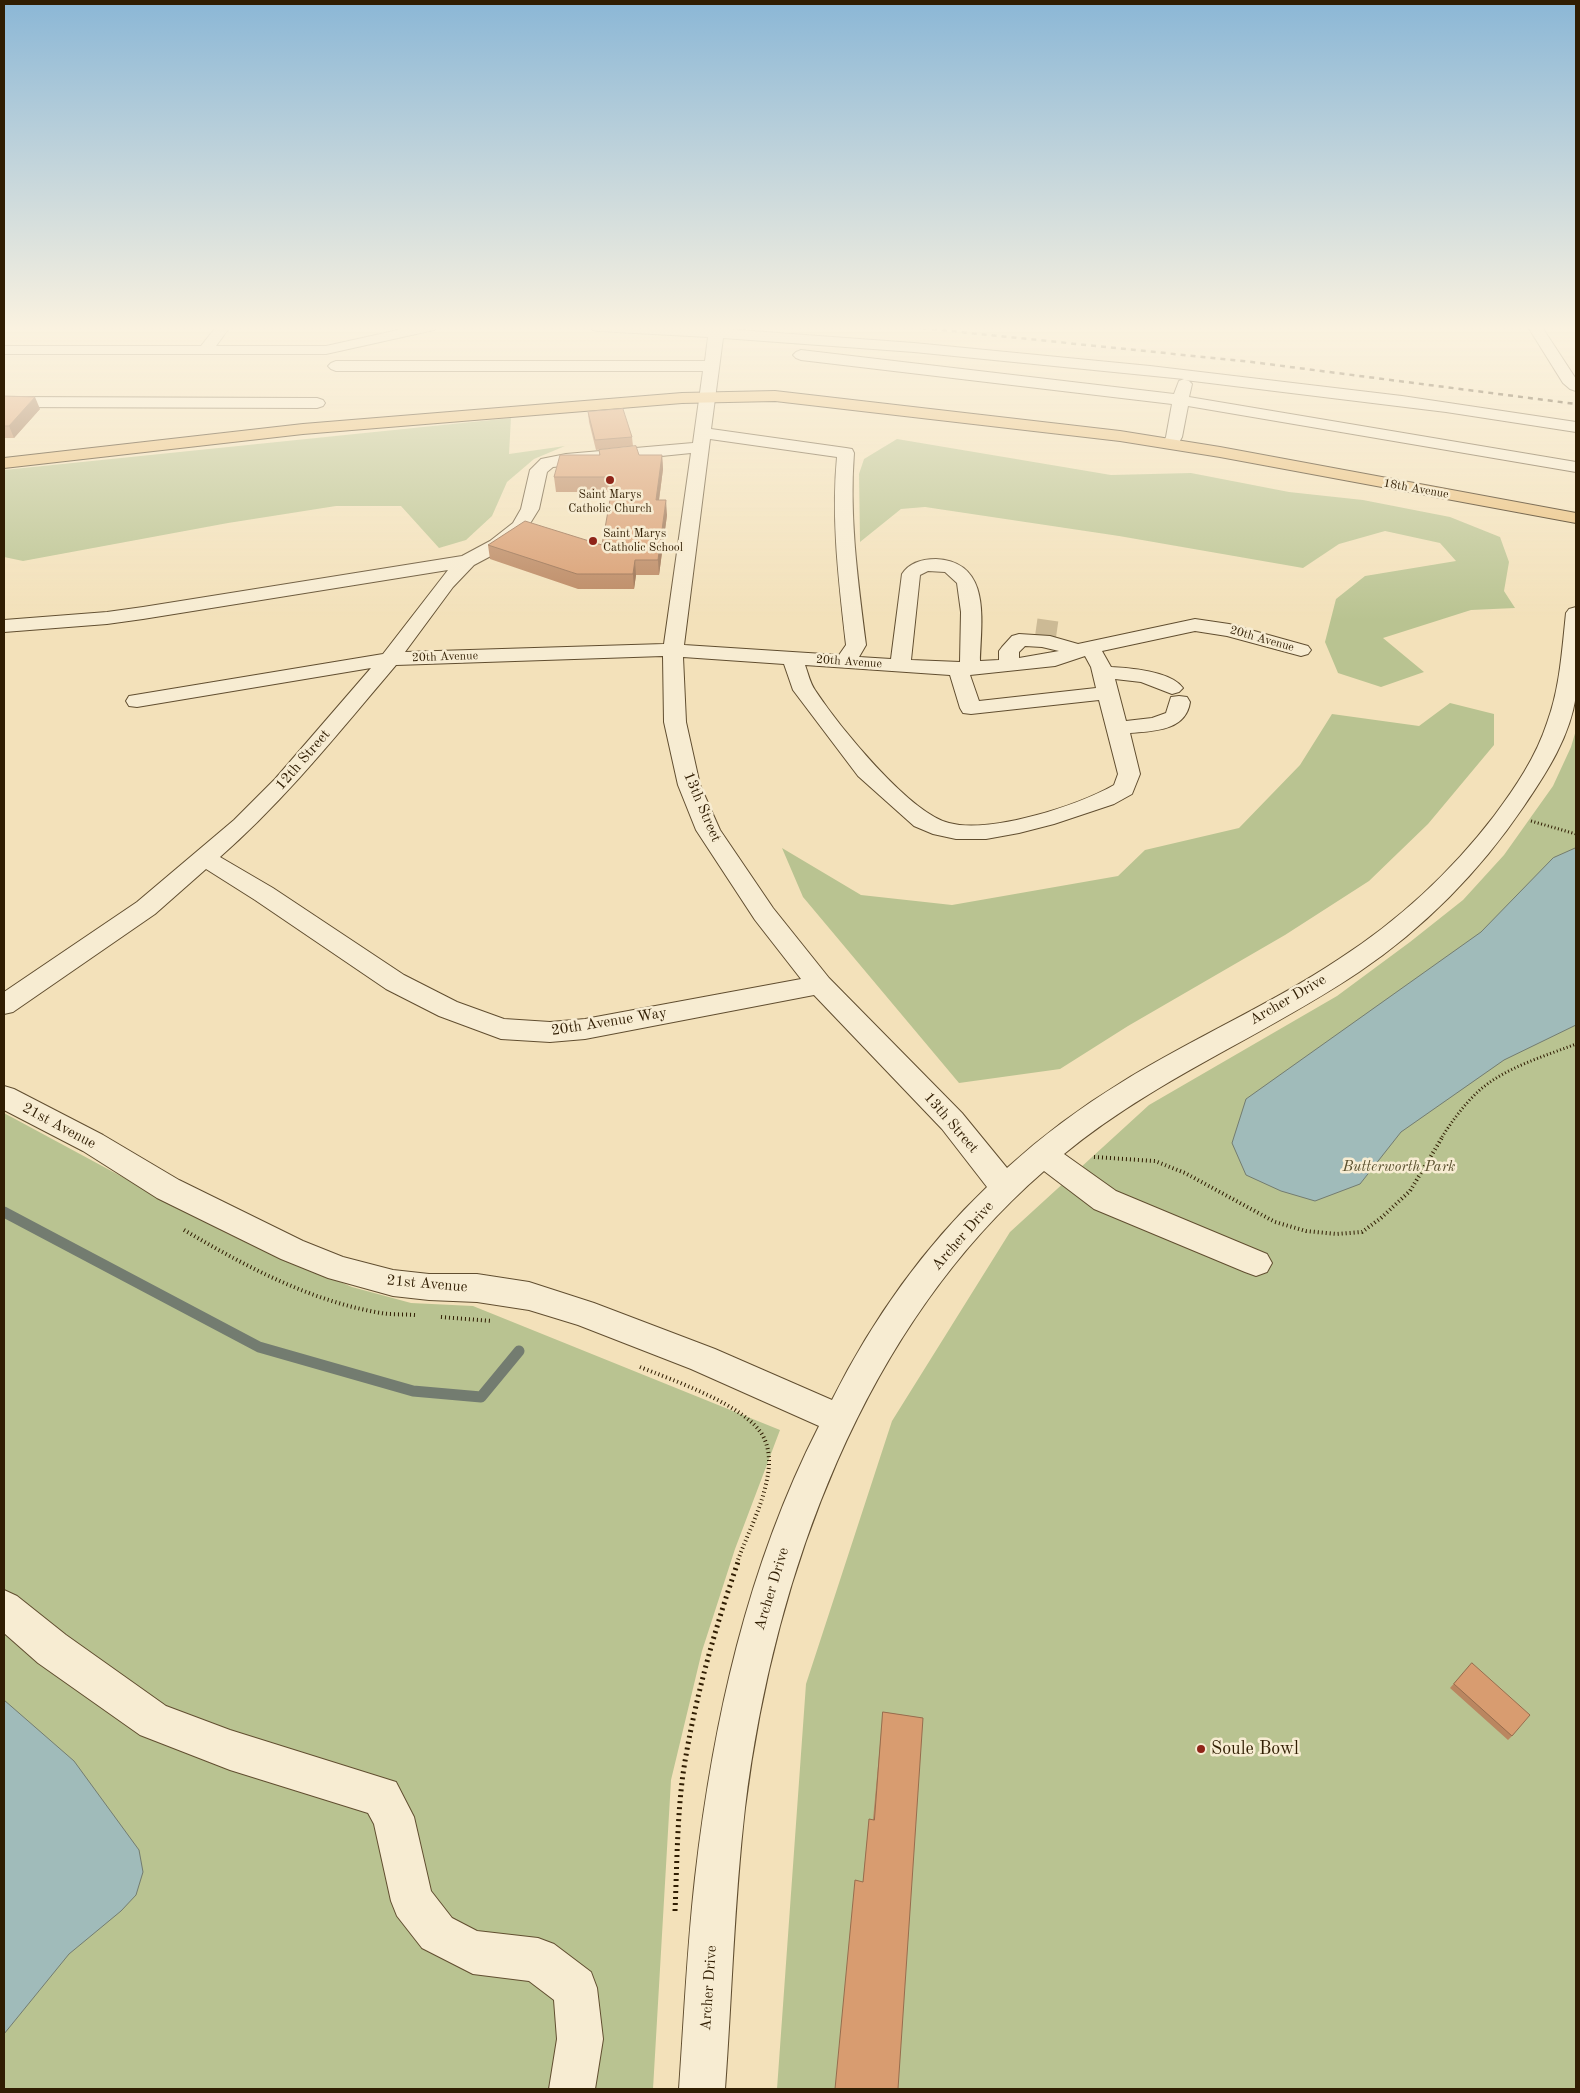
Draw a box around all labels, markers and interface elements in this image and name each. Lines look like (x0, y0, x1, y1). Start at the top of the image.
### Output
marker: Saint Marys Catholic Church (604, 474, 616, 486)
street label: 18th Avenue (1382, 476, 1450, 502)
place label: Saint Marys Catholic Church (568, 488, 652, 516)
place label: Saint Marys Catholic School (603, 527, 683, 555)
marker: Saint Marys Catholic School (587, 535, 599, 547)
street label: 20th Avenue (1228, 623, 1296, 655)
street label: 20th Avenue (412, 649, 478, 665)
street label: 20th Avenue (816, 653, 882, 671)
street label: 12th Street (272, 726, 334, 794)
street label: 13th Street (679, 769, 725, 845)
street label: Archer Drive (1246, 971, 1330, 1029)
street label: 20th Avenue Way (550, 1004, 668, 1040)
street label: 13th Street (920, 1089, 982, 1157)
street label: 21st Avenue (19, 1099, 99, 1153)
park label: Butterworth Park (1343, 1158, 1455, 1176)
street label: Archer Drive (928, 1198, 998, 1274)
street label: 21st Avenue (386, 1272, 468, 1296)
street label: Archer Drive (751, 1545, 793, 1633)
place label: Soule Bowl (1211, 1738, 1299, 1760)
marker: Soule Bowl (1195, 1743, 1207, 1755)
street label: Archer Drive (697, 1945, 721, 2031)

